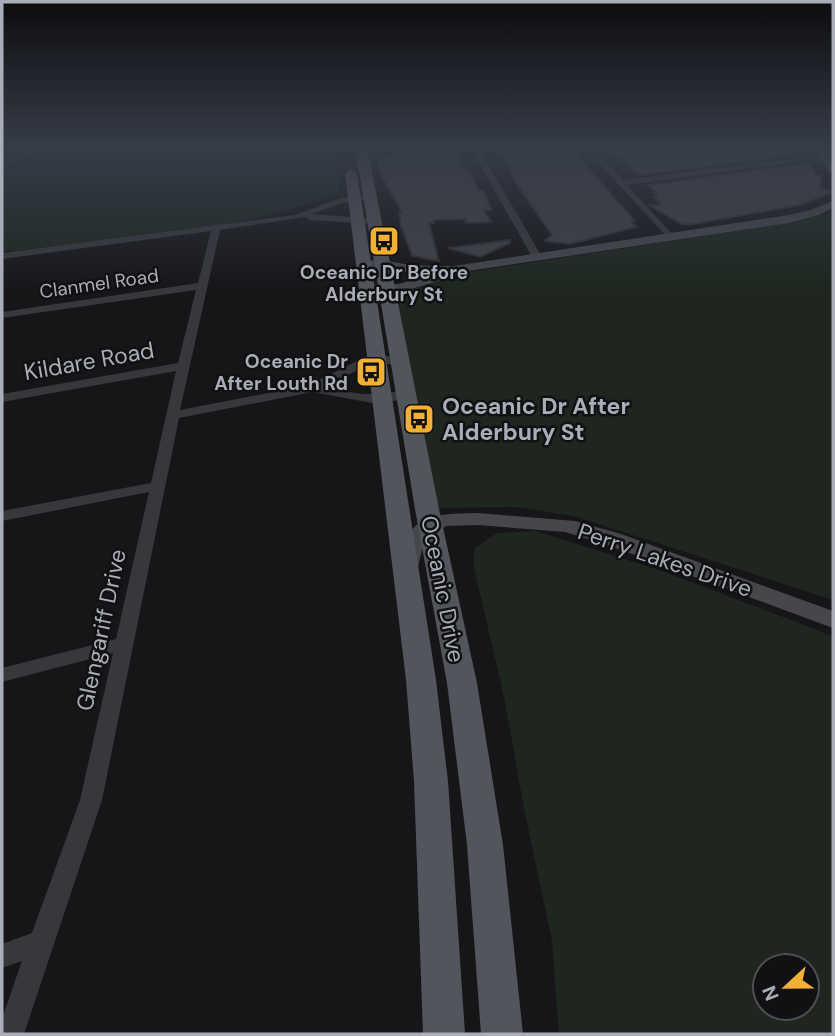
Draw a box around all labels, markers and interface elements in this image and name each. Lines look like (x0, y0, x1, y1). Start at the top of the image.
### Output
bus stop icon: Oceanic Dr Before Alderbury St (367, 224, 401, 258)
place label: Oceanic Dr Before Alderbury St (300, 260, 468, 307)
street label: Clanmel Road (38, 263, 160, 304)
street label: Kildare Road (21, 335, 157, 387)
place label: Oceanic Dr After Louth Rd (214, 349, 348, 396)
bus stop icon: Oceanic Dr After Louth Rd (354, 355, 388, 389)
place label: Oceanic Dr After Alderbury St (442, 391, 630, 447)
bus stop icon: Oceanic Dr After Alderbury St (402, 402, 436, 436)
street label: Oceanic Drive (414, 513, 472, 665)
street label: Perry Lakes Drive (574, 516, 756, 604)
street label: Glengariff Drive (69, 546, 133, 714)
north arrow (751, 952, 821, 1022)
text: N (757, 982, 785, 1004)

